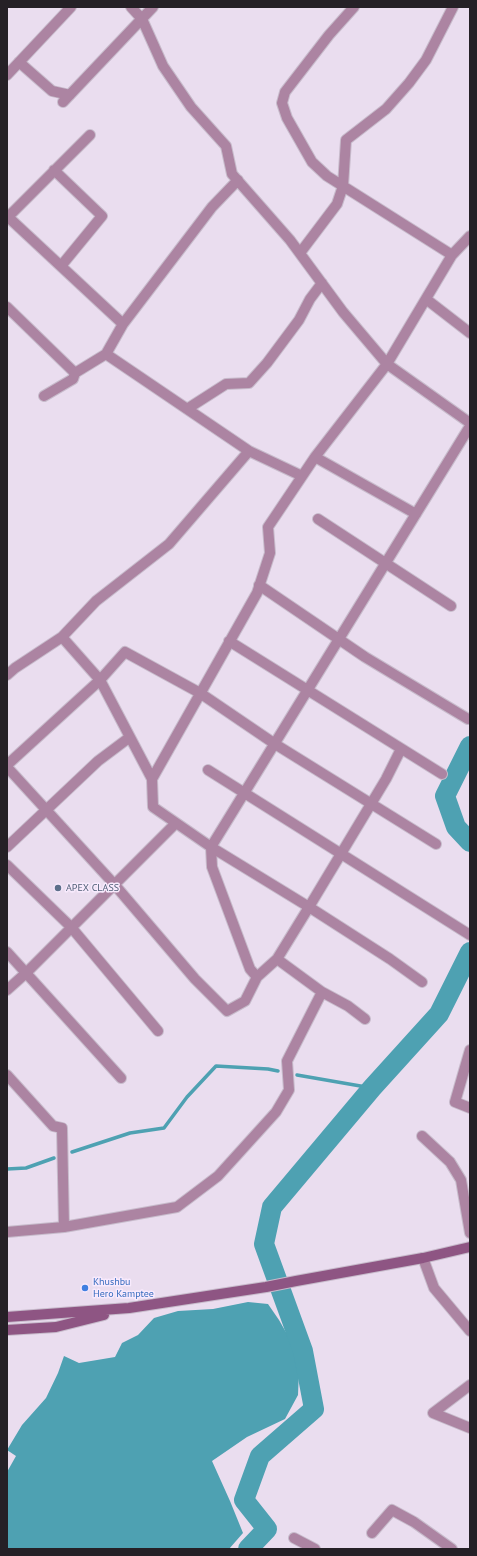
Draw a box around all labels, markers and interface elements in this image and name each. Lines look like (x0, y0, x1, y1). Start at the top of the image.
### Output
place label: APEX CLASS (66, 882, 119, 894)
marker: APEX CLASS (53, 883, 63, 893)
place label: Khushbu Hero Kamptee (93, 1276, 154, 1300)
marker: Khushbu Hero Kamptee (80, 1283, 90, 1293)

